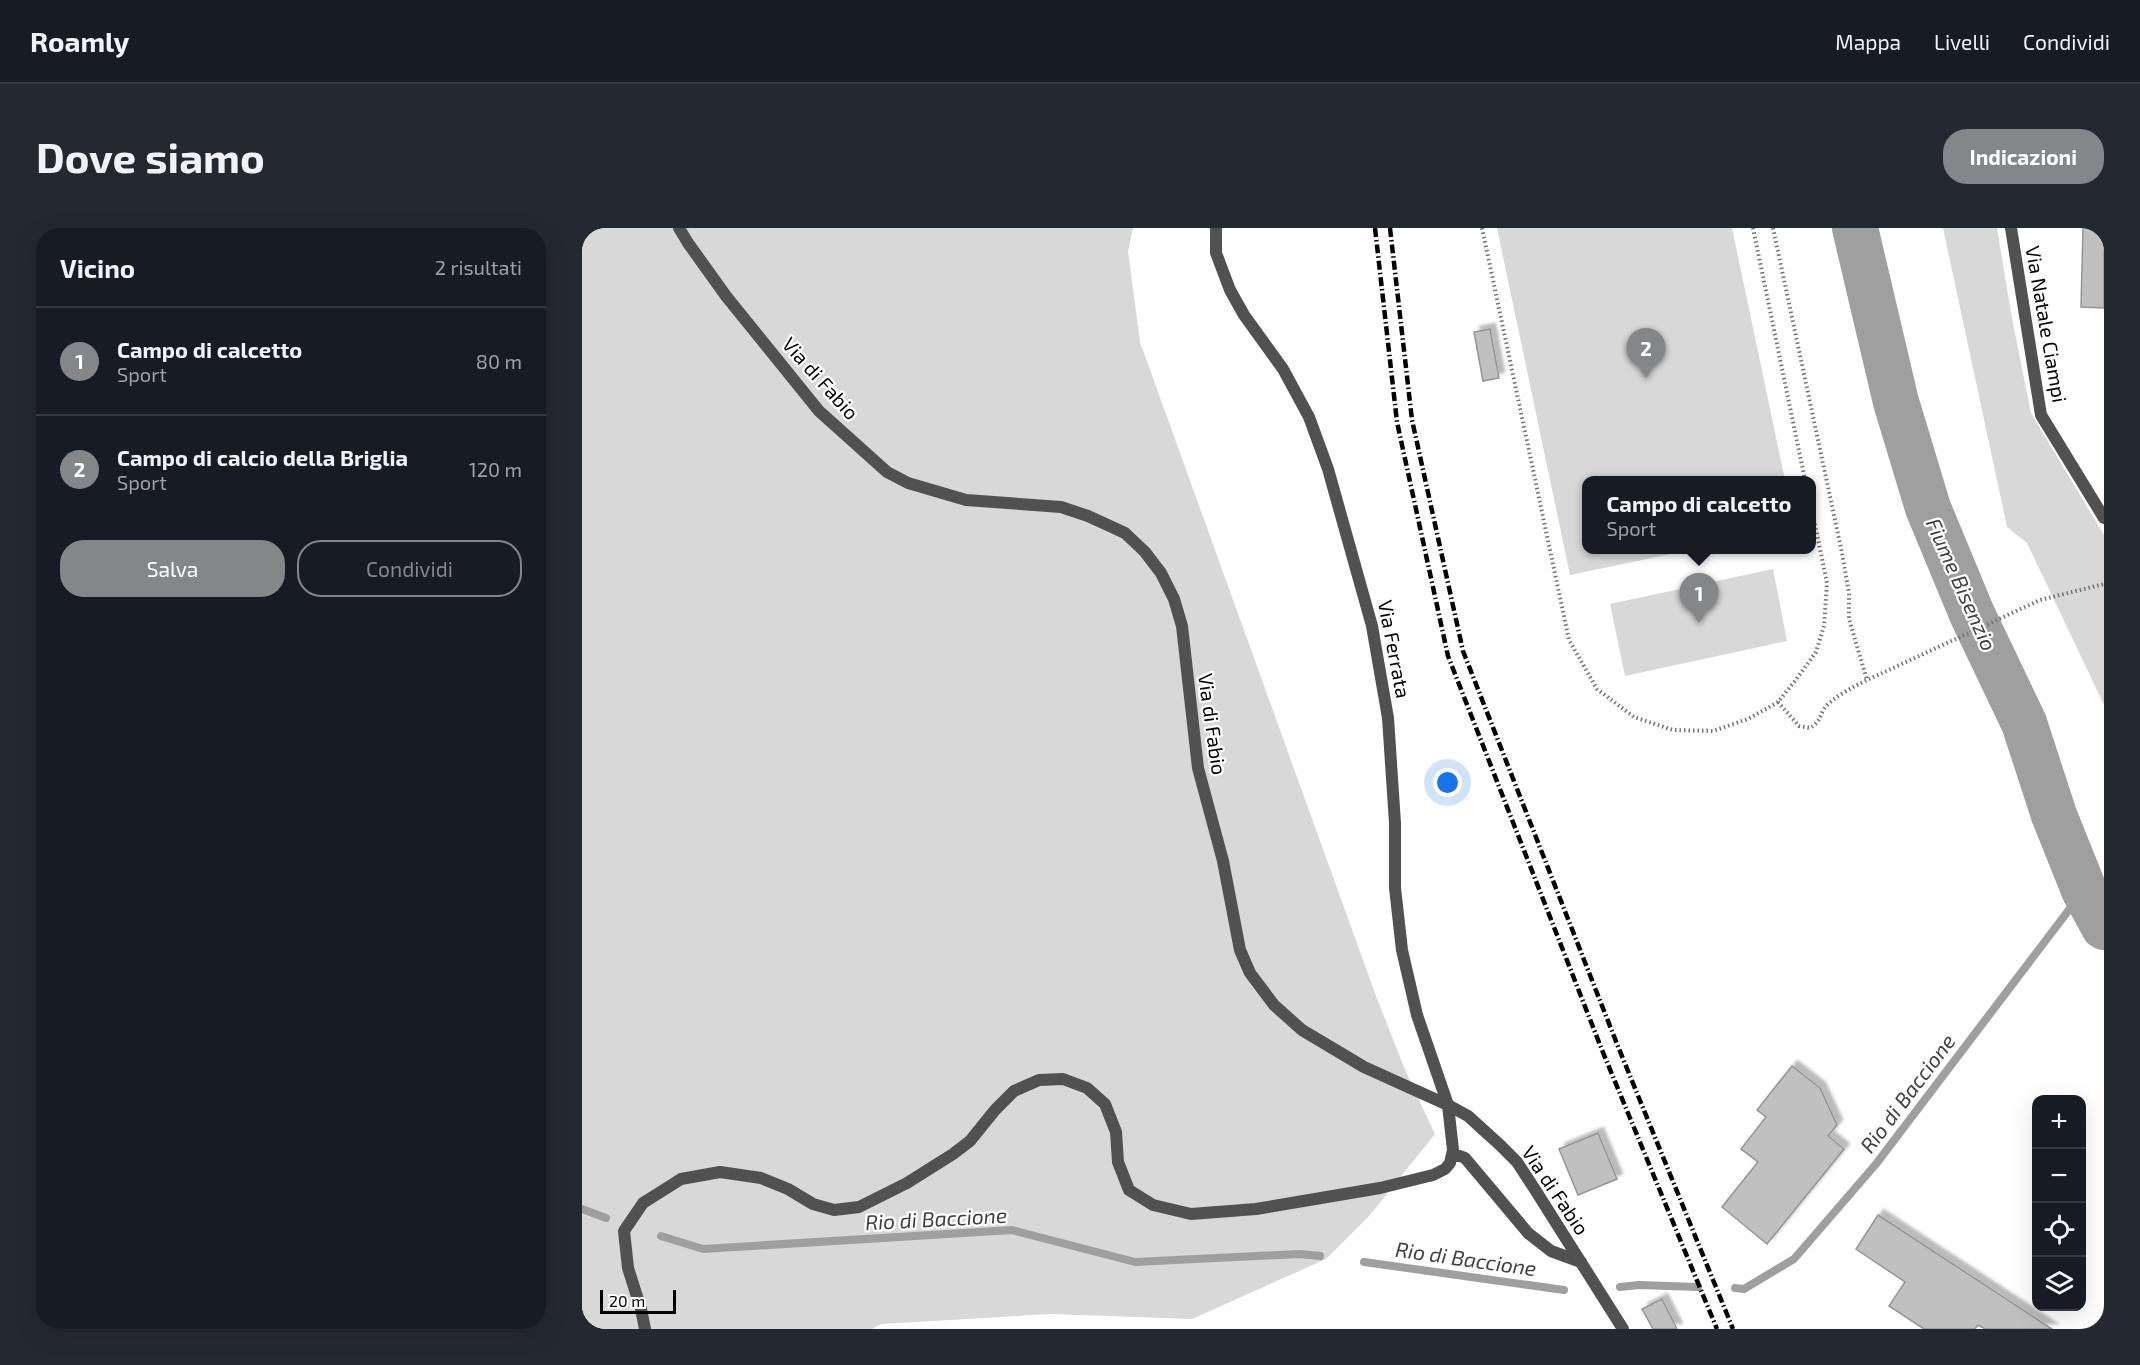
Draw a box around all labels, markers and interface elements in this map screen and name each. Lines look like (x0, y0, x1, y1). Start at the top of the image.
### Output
text: Roamly (30, 24, 129, 58)
text: Mappa (1835, 29, 1901, 54)
text: Livelli (1934, 29, 1990, 54)
text: Condividi (2023, 29, 2110, 54)
button: Indicazioni (1943, 129, 2104, 184)
text: Dove siamo (36, 131, 265, 181)
street label: Via Natale Ciampi (2021, 244, 2073, 404)
text: Vicino (60, 252, 135, 283)
text: 2 risultati (435, 255, 522, 279)
pin: 2 (1626, 328, 1666, 378)
street label: Via di Fabio (778, 332, 864, 424)
text: Campo di calcetto (117, 336, 302, 362)
text: 1 (75, 349, 84, 373)
text: 80 m (476, 349, 522, 373)
text: Sport (117, 362, 167, 386)
text: Campo di calcio della Briglia (117, 444, 408, 470)
text: 2 (74, 457, 85, 481)
text: 120 m (469, 457, 522, 481)
text: Sport (117, 470, 167, 494)
popup (1582, 476, 1816, 554)
text: Campo di calcetto (1606, 490, 1792, 516)
water label: Fiume Bisenzio (1922, 514, 2002, 654)
text: Sport (1606, 516, 1656, 540)
button: Salva (60, 540, 285, 597)
button: Condividi (297, 540, 522, 597)
pin: 1 (1680, 574, 1718, 623)
street label: Via Ferrata (1374, 598, 1416, 700)
street label: Via di Fabio (1194, 672, 1232, 776)
your location (1433, 768, 1462, 797)
water label: Rio di Baccione (1854, 1029, 1960, 1157)
map controls (2032, 1095, 2086, 1311)
button: + (2032, 1095, 2086, 1149)
street label: Via di Fabio (1517, 1141, 1595, 1239)
button: − (2032, 1149, 2086, 1203)
water label: Rio di Baccione (864, 1202, 1008, 1234)
button: locate (2032, 1203, 2086, 1257)
water label: Rio di Baccione (1394, 1236, 1538, 1280)
button: layers (2032, 1257, 2086, 1311)
scale bar (600, 1287, 676, 1314)
text: 20 m (609, 1291, 645, 1310)

